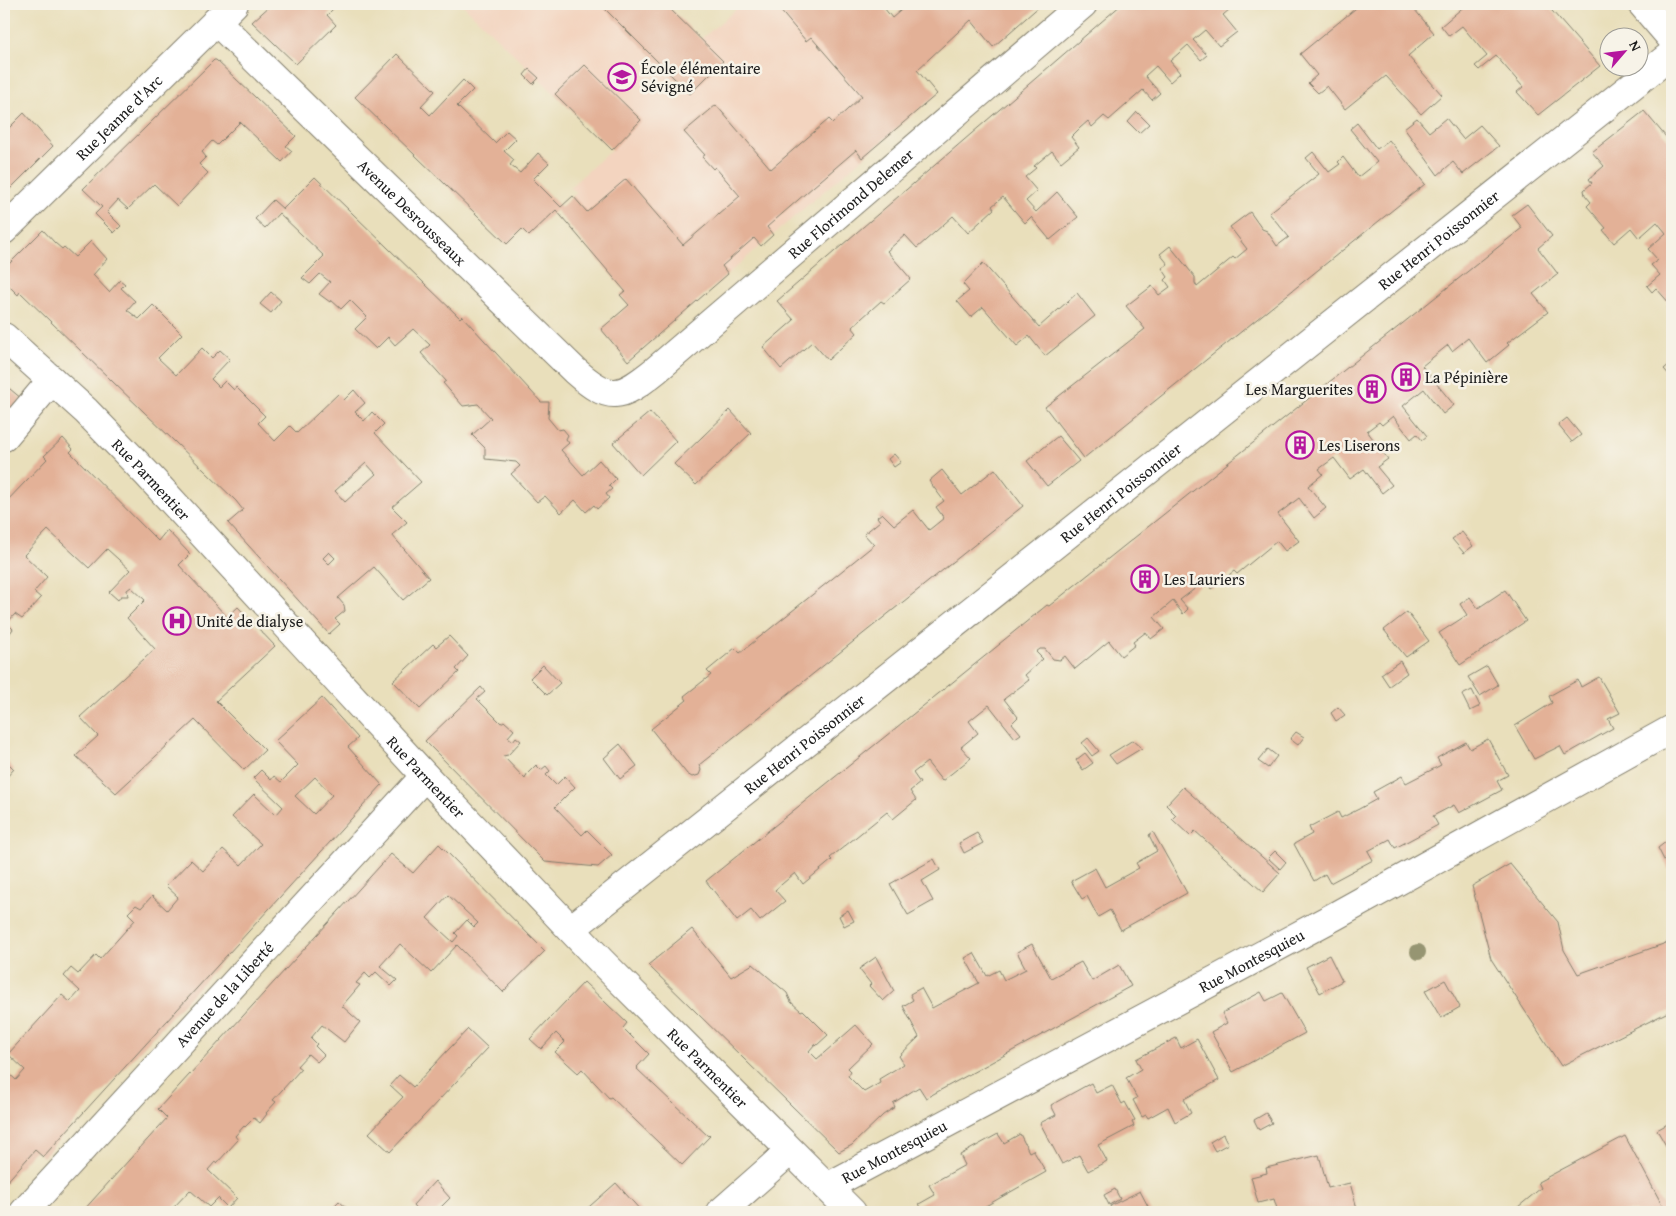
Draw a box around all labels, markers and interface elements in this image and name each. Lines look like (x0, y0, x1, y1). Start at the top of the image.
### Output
north arrow (1598, 28, 1648, 78)
text: N (1624, 37, 1647, 55)
place label: École élémentaire Sévigné (641, 56, 761, 98)
school or university icon: École élémentaire Sévigné (607, 62, 637, 92)
street label: Rue Jeanne d'Arc (70, 69, 168, 166)
street label: Rue Florimond Delemer (782, 142, 919, 264)
street label: Avenue Desrousseaux (352, 153, 473, 272)
street label: Rue Henri Poissonnier (1372, 183, 1505, 296)
building icon: La Pépinière (1391, 362, 1421, 392)
place label: La Pépinière (1425, 365, 1508, 389)
building icon: Les Marguerites (1357, 374, 1387, 404)
place label: Les Marguerites (1246, 377, 1353, 401)
building icon: Les Liserons (1285, 430, 1315, 460)
street label: Rue Parmentier (106, 433, 196, 526)
place label: Les Liserons (1319, 433, 1400, 457)
street label: Rue Henri Poissonnier (1055, 436, 1187, 548)
building icon: Les Lauriers (1130, 564, 1160, 594)
place label: Les Lauriers (1164, 567, 1245, 591)
hospital icon: Unité de dialyse (162, 606, 192, 636)
place label: Unité de dialyse (196, 609, 303, 633)
street label: Rue Henri Poissonnier (738, 687, 871, 799)
street label: Rue Parmentier (381, 730, 471, 824)
street label: Rue Montesquieu (1194, 922, 1309, 999)
street label: Avenue de la Liberté (170, 936, 279, 1052)
street label: Rue Parmentier (662, 1022, 754, 1114)
street label: Rue Montesquieu (837, 1113, 951, 1189)

